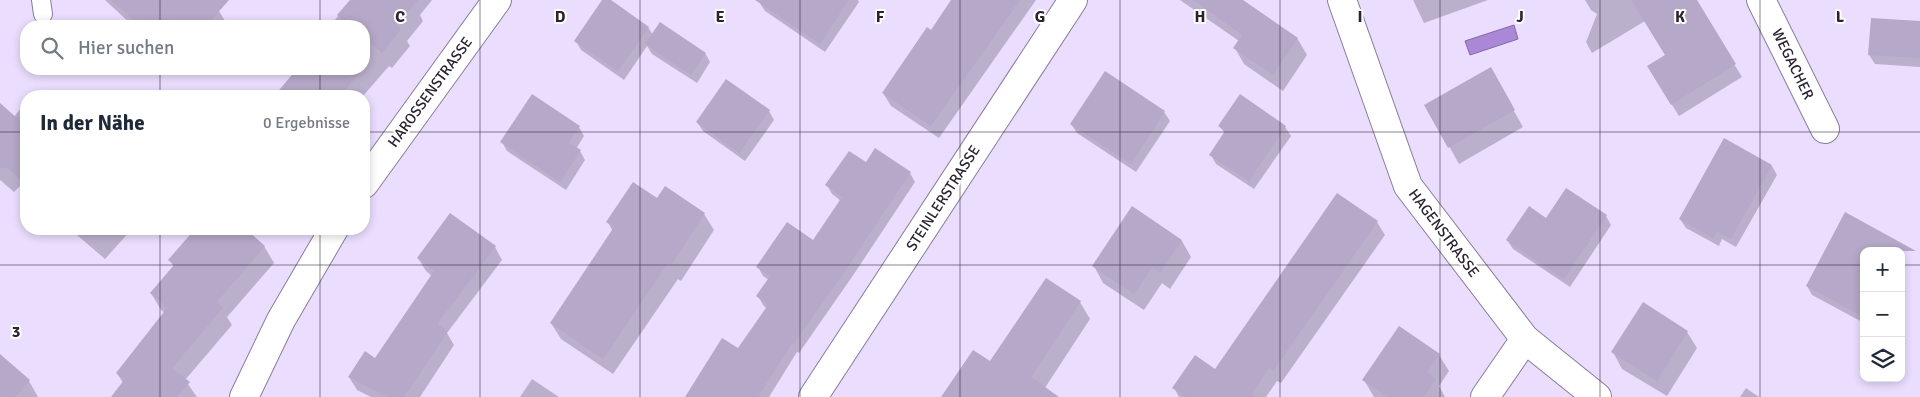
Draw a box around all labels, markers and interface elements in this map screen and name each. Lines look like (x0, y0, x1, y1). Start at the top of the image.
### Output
text: C (395, 7, 405, 27)
text: D (555, 7, 566, 27)
text: E (715, 7, 725, 27)
text: F (876, 7, 885, 27)
text: G (1035, 7, 1045, 27)
text: H (1195, 7, 1205, 27)
text: I (1357, 7, 1363, 27)
text: J (1516, 7, 1524, 27)
text: K (1675, 7, 1685, 27)
text: L (1836, 7, 1845, 27)
search box (20, 20, 370, 75)
street label: WEGACHER (1768, 26, 1818, 102)
street label: HAROSSENSTRASSE (384, 33, 476, 151)
icon: search (38, 34, 66, 62)
text: Hier suchen (78, 36, 174, 60)
text: In der Nähe (40, 110, 145, 136)
text: 0 Ergebnisse (263, 113, 350, 133)
street label: STEINLERSTRASSE (902, 142, 984, 254)
street label: HAGENSTRASSE (1405, 185, 1483, 281)
map controls (1860, 247, 1905, 382)
button: + (1860, 247, 1905, 292)
button: − (1860, 292, 1905, 337)
text: 3 (12, 322, 20, 342)
button: layers (1860, 337, 1905, 382)

